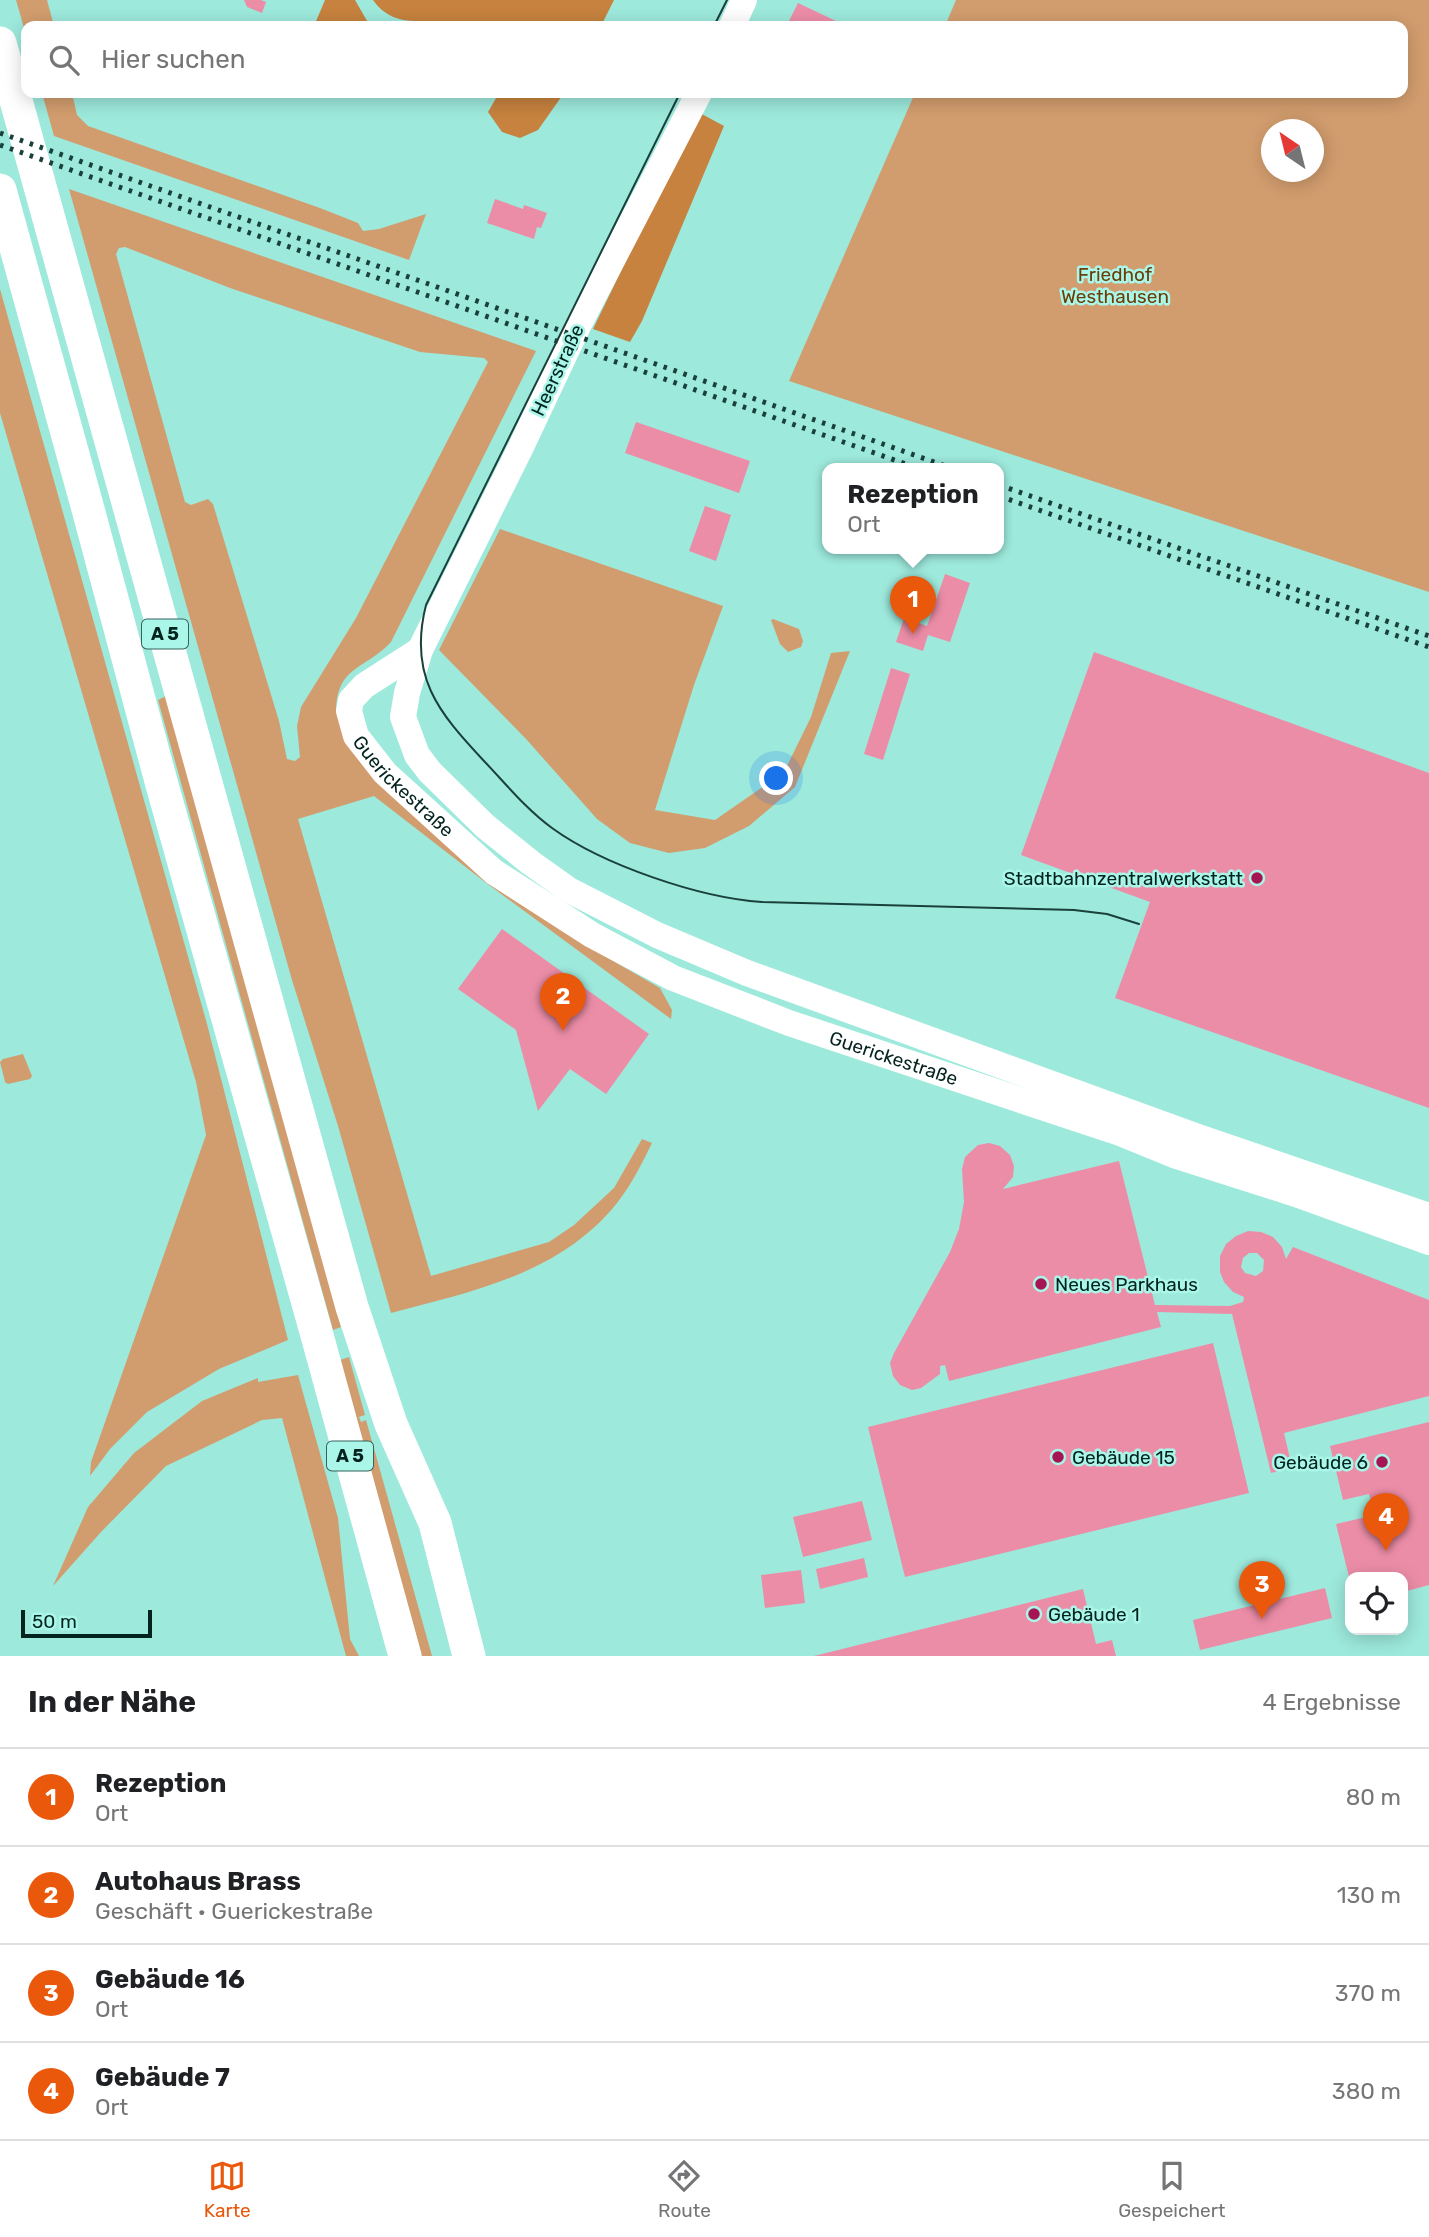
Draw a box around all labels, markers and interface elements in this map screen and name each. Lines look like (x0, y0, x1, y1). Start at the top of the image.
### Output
search box (21, 21, 1408, 98)
icon: search (45, 41, 83, 79)
text: Hier suchen (101, 44, 246, 75)
north arrow (1261, 119, 1324, 182)
park label: Friedhof Westhausen (1061, 263, 1169, 308)
street label: Heerstraße (526, 321, 589, 420)
popup (822, 463, 1004, 554)
text: Rezeption (847, 479, 979, 510)
text: Ort (847, 510, 881, 538)
pin: 1 (890, 576, 936, 634)
road number: A 5 (142, 620, 188, 648)
street label: Guerickestraße (348, 731, 458, 842)
your location (759, 761, 793, 795)
place label: Stadtbahnzentralwerkstatt (1004, 867, 1244, 890)
marker: Stadtbahnzentralwerkstatt (1249, 870, 1265, 886)
pin: 2 (540, 973, 586, 1031)
street label: Guerickestraße (826, 1026, 961, 1090)
place label: Neues Parkhaus (1055, 1273, 1198, 1296)
marker: Neues Parkhaus (1033, 1276, 1049, 1292)
road number: A 5 (327, 1442, 373, 1470)
place label: Gebäude 15 (1072, 1446, 1175, 1469)
marker: Gebäude 15 (1050, 1449, 1066, 1465)
place label: Gebäude 6 (1273, 1451, 1368, 1474)
marker: Gebäude 6 (1374, 1454, 1390, 1470)
pin: 4 (1363, 1493, 1409, 1551)
pin: 3 (1239, 1561, 1285, 1619)
map controls (1345, 1572, 1408, 1635)
button: locate (1345, 1572, 1408, 1635)
place label: Gebäude 1 (1048, 1603, 1140, 1626)
marker: Gebäude 1 (1026, 1606, 1042, 1622)
scale bar (21, 1607, 152, 1639)
text: 50 m (32, 1610, 77, 1633)
text: In der Nähe (28, 1684, 196, 1720)
text: 4 Ergebnisse (1263, 1688, 1401, 1716)
text: Rezeption (95, 1768, 226, 1799)
text: 1 (45, 1783, 57, 1811)
text: 80 m (1346, 1783, 1401, 1811)
text: Ort (95, 1799, 128, 1827)
text: Autohaus Brass (95, 1866, 301, 1897)
text: 2 (44, 1881, 58, 1909)
text: 130 m (1337, 1881, 1401, 1909)
text: Geschäft · Guerickestraße (95, 1897, 373, 1925)
text: Gebäude 16 (95, 1964, 245, 1995)
text: 3 (43, 1979, 59, 2007)
text: 370 m (1335, 1979, 1401, 2007)
text: Ort (95, 1995, 128, 2023)
text: Gebäude 7 (95, 2062, 230, 2093)
text: 4 (43, 2077, 59, 2105)
text: 380 m (1332, 2077, 1401, 2105)
text: Ort (95, 2093, 128, 2121)
tab: Karte (204, 2157, 251, 2222)
tab: Route (658, 2157, 711, 2222)
tab: Gespeichert (1118, 2157, 1225, 2222)

